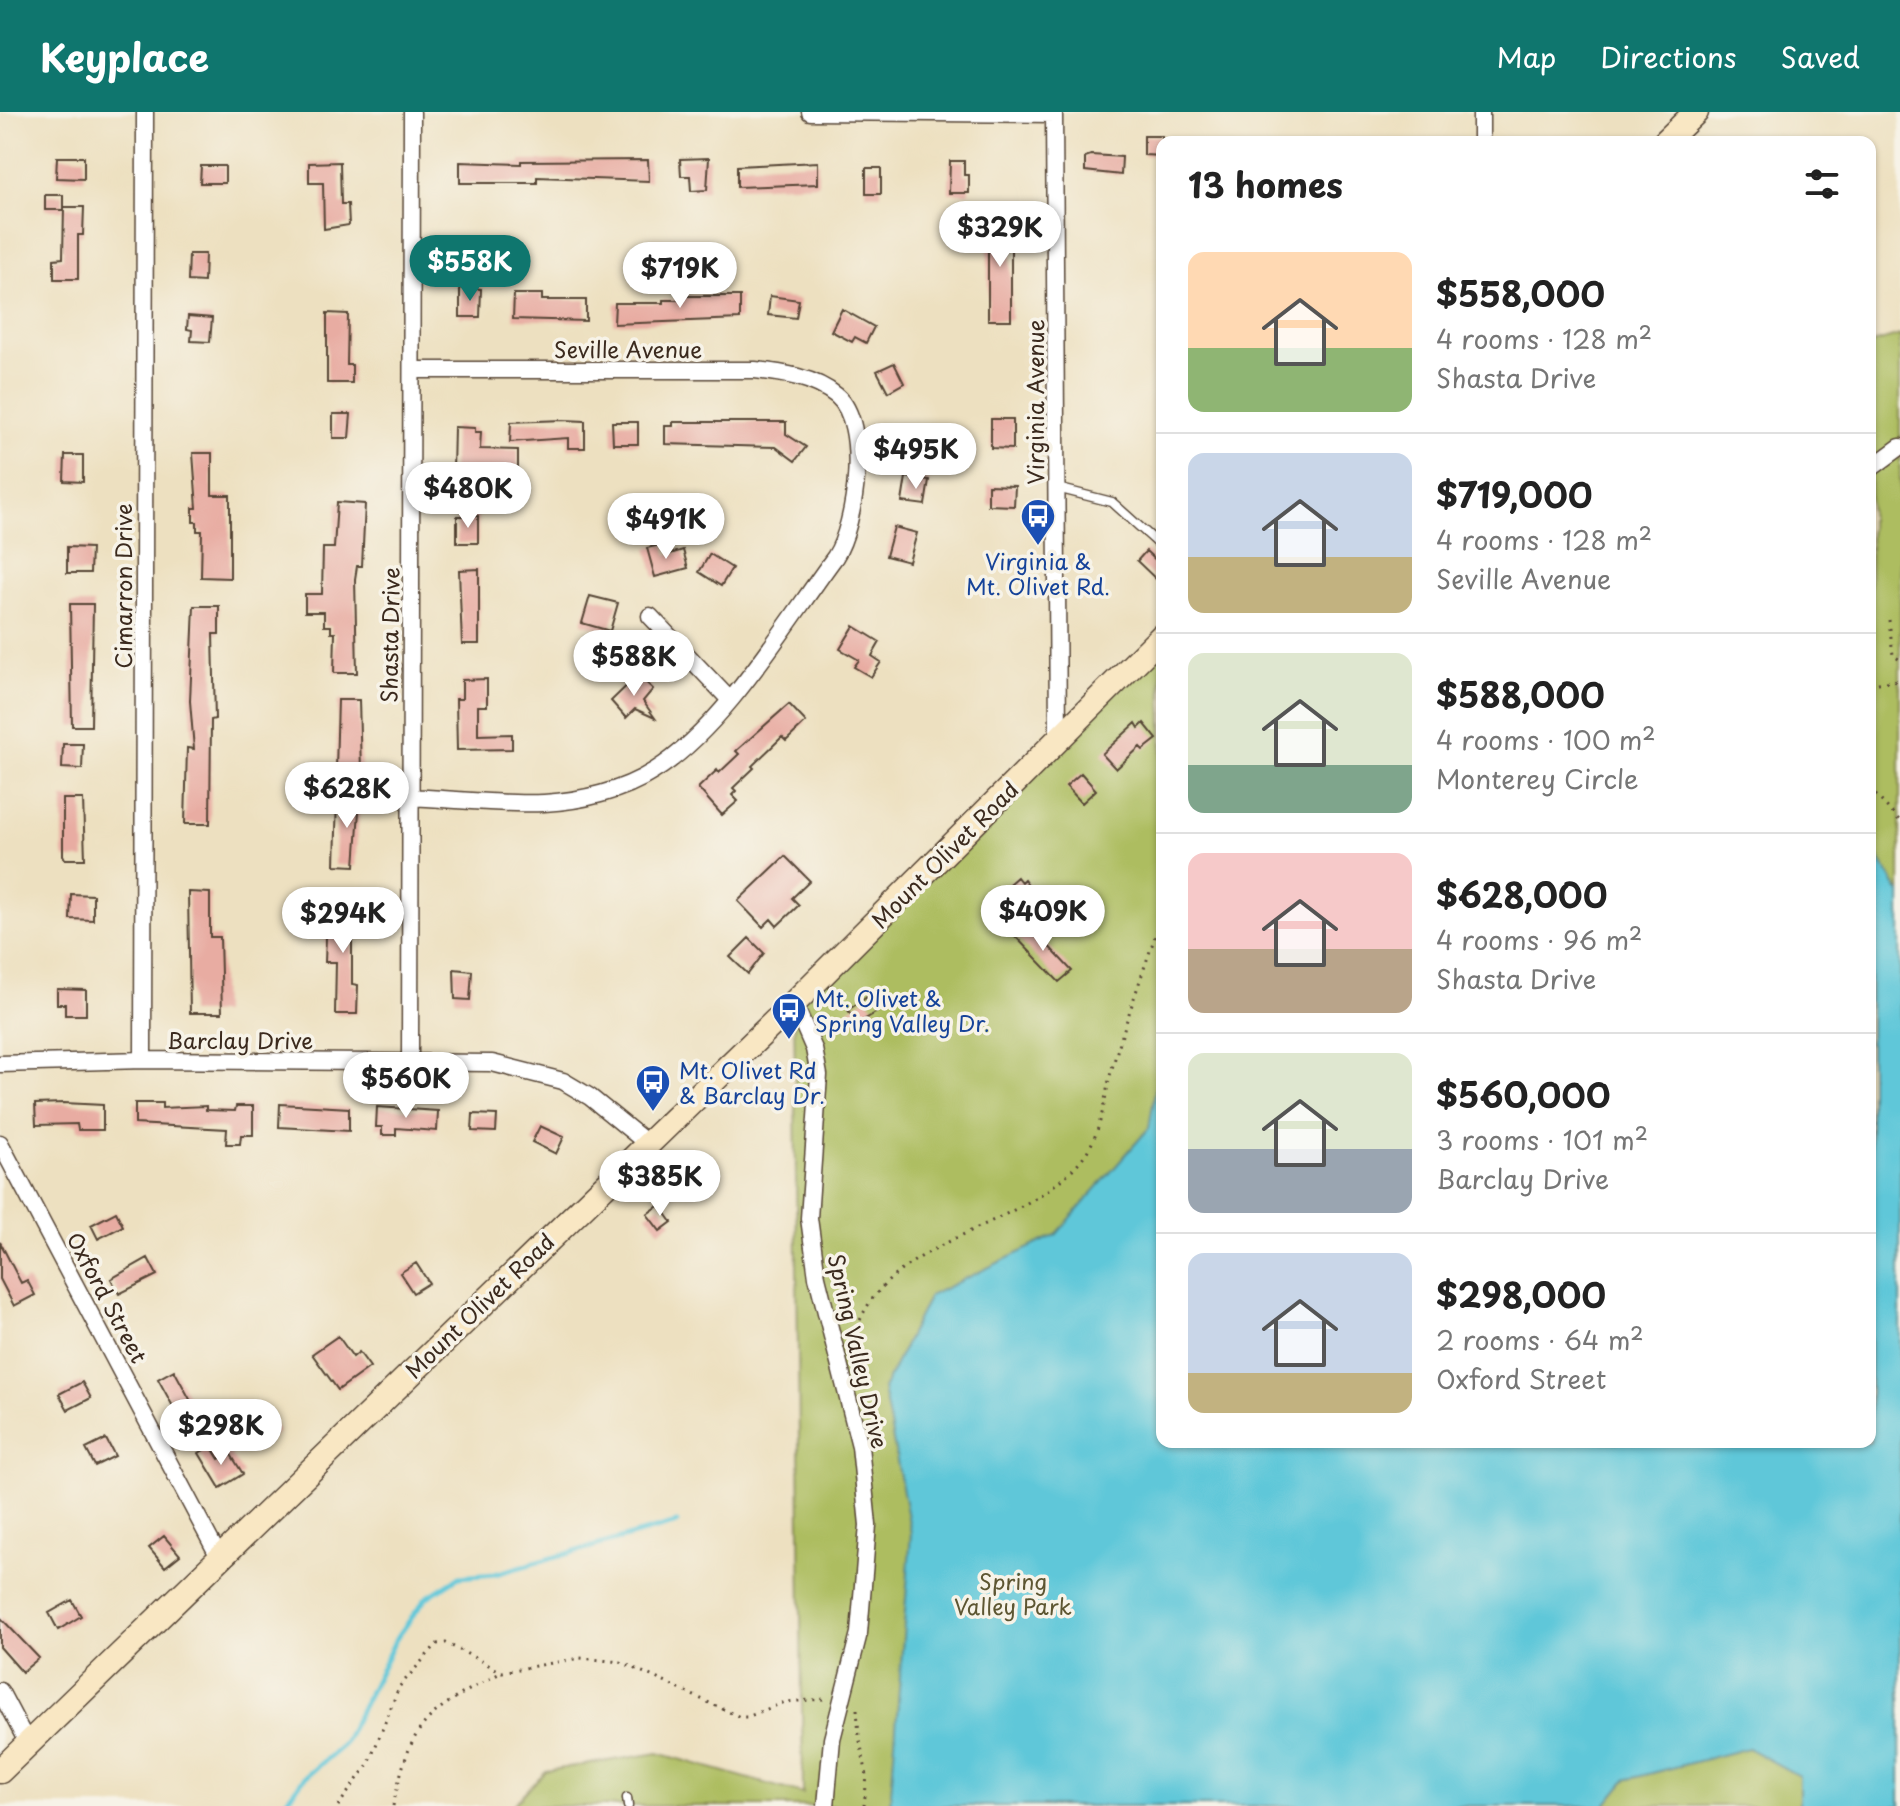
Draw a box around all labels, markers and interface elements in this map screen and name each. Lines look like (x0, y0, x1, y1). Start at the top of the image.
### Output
text: Keyplace (40, 28, 209, 85)
text: Map (1497, 35, 1556, 78)
text: Directions (1600, 35, 1737, 78)
text: Saved (1781, 35, 1860, 78)
text: 13 homes (1188, 158, 1343, 210)
icon: filters (1800, 162, 1844, 206)
pin: $329K (944, 201, 1056, 269)
text: $329K (957, 207, 1043, 246)
pin: $558K (414, 235, 526, 303)
text: $558K (428, 241, 512, 280)
pin: $719K (624, 242, 736, 310)
text: $719K (641, 248, 719, 287)
text: $558,000 (1436, 267, 1605, 319)
icon: home (1252, 284, 1348, 380)
street label: Virginia Avenue (1018, 319, 1051, 485)
text: 4 rooms · 128 m² (1436, 319, 1652, 358)
street label: Seville Avenue (554, 332, 702, 365)
text: Shasta Drive (1436, 358, 1596, 397)
pin: $495K (860, 423, 972, 491)
text: $495K (873, 429, 959, 468)
pin: $480K (412, 462, 524, 530)
text: $480K (423, 468, 513, 507)
text: $719,000 (1436, 468, 1593, 520)
icon: home (1252, 485, 1348, 581)
pin: $491K (610, 493, 722, 561)
bus stop icon: Virginia & Mt. Olivet Rd. (1019, 497, 1057, 547)
text: $491K (625, 499, 707, 538)
street label: Cimarron Drive (106, 503, 139, 669)
text: 4 rooms · 128 m² (1436, 520, 1652, 559)
place label: Virginia & Mt. Olivet Rd. (966, 544, 1110, 602)
text: Seville Avenue (1436, 559, 1611, 598)
street label: Shasta Drive (371, 567, 407, 703)
pin: $588K (578, 630, 690, 698)
text: $588K (591, 636, 677, 675)
text: $588,000 (1436, 668, 1605, 720)
icon: home (1252, 685, 1348, 781)
text: 4 rooms · 100 m² (1436, 720, 1656, 759)
text: Monterey Circle (1436, 759, 1639, 798)
pin: $628K (291, 762, 403, 830)
text: $628K (303, 768, 391, 807)
street label: Mount Olivet Road (863, 773, 1025, 935)
text: $628,000 (1436, 868, 1607, 920)
pin: $409K (987, 885, 1099, 953)
icon: home (1252, 885, 1348, 981)
pin: $294K (287, 887, 399, 955)
text: $409K (999, 891, 1087, 930)
text: $294K (300, 893, 386, 932)
text: 4 rooms · 96 m² (1436, 920, 1642, 959)
text: Shasta Drive (1436, 959, 1596, 998)
place label: Mt. Olivet & Spring Valley Dr. (815, 981, 990, 1039)
bus stop icon: Mt. Olivet & Spring Valley Dr. (770, 991, 808, 1041)
street label: Barclay Drive (167, 1023, 313, 1056)
pin: $560K (350, 1052, 462, 1120)
place label: Mt. Olivet Rd & Barclay Dr. (679, 1053, 825, 1111)
text: $560K (361, 1058, 451, 1097)
bus stop icon: Mt. Olivet Rd & Barclay Dr. (634, 1063, 672, 1113)
text: $560,000 (1436, 1068, 1610, 1120)
icon: home (1252, 1085, 1348, 1181)
text: 3 rooms · 101 m² (1436, 1120, 1648, 1159)
pin: $385K (604, 1150, 716, 1218)
text: $385K (617, 1156, 703, 1195)
text: Barclay Drive (1436, 1159, 1609, 1198)
street label: Mount Olivet Road (397, 1225, 561, 1385)
street label: Oxford Street (60, 1226, 156, 1368)
street label: Spring Valley Drive (821, 1250, 897, 1452)
text: $298,000 (1436, 1268, 1606, 1320)
icon: home (1252, 1285, 1348, 1381)
text: 2 rooms · 64 m² (1436, 1320, 1644, 1359)
text: Oxford Street (1436, 1359, 1606, 1398)
pin: $298K (165, 1399, 277, 1467)
text: $298K (178, 1405, 264, 1444)
park label: Spring Valley Park (954, 1564, 1072, 1622)

